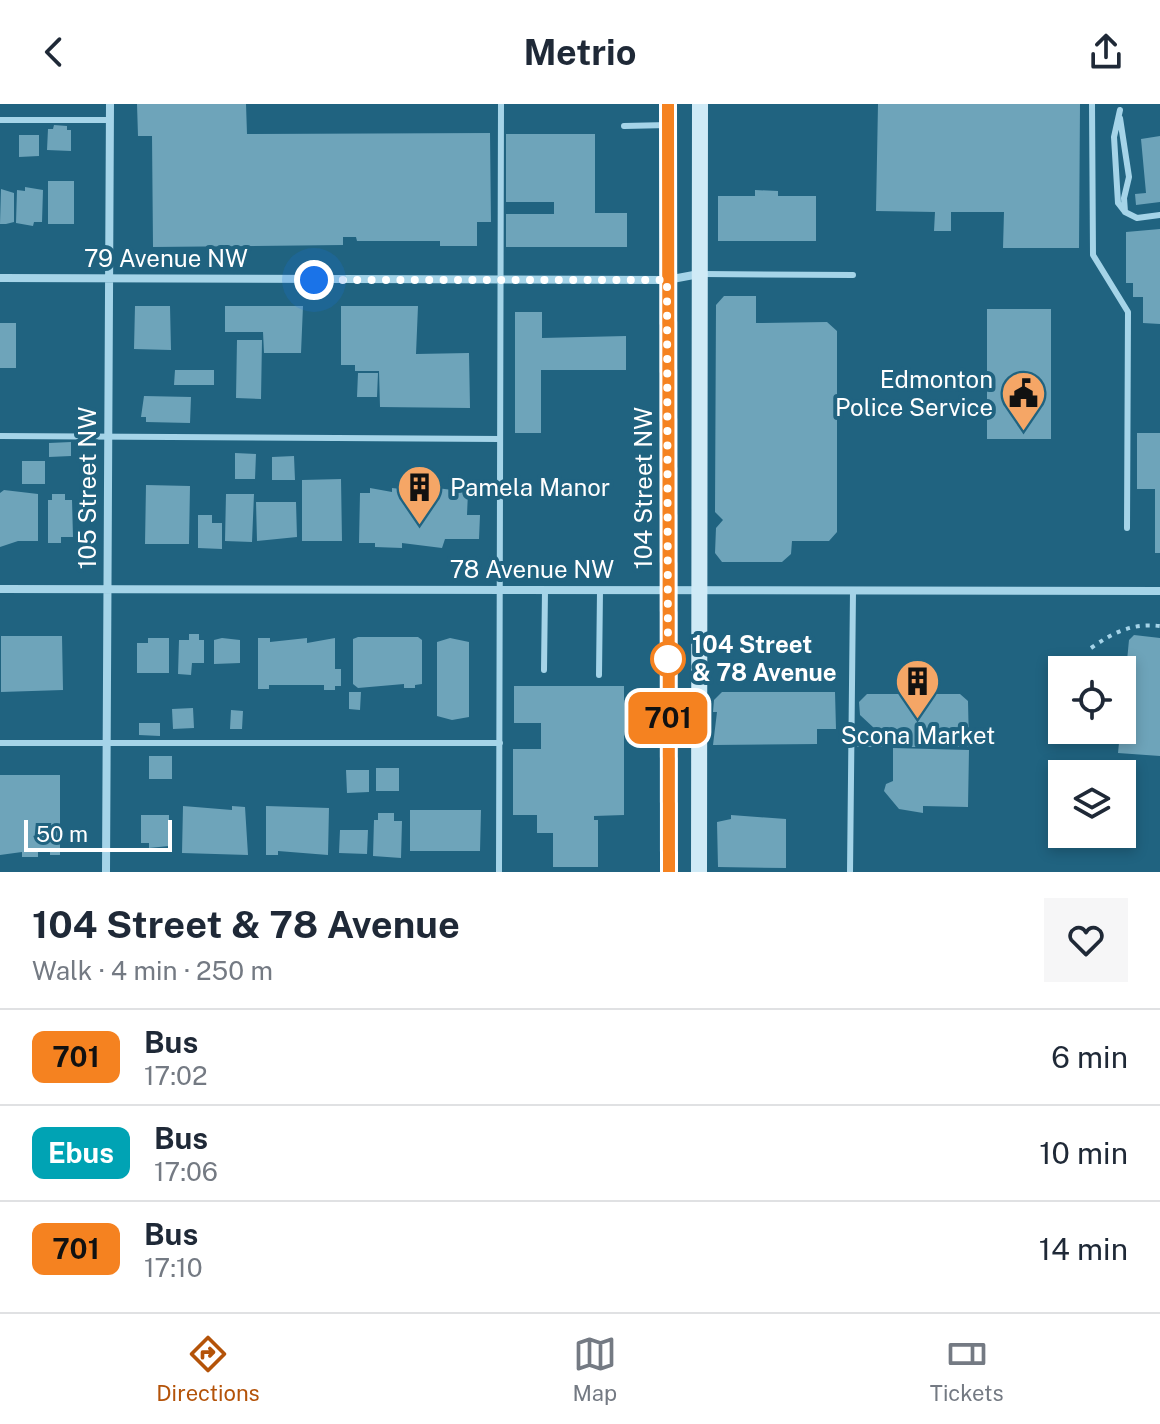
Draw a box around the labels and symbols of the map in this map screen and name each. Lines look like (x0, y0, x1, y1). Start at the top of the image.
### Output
street label: 79 Avenue NW (84, 244, 248, 272)
your location (294, 260, 334, 300)
place label: Edmonton Police Service (835, 365, 993, 421)
public building icon: Edmonton Police Service (1000, 370, 1048, 433)
street label: 105 Street NW (73, 407, 101, 569)
street label: 104 Street NW (629, 407, 657, 569)
building icon: Pamela Manor (395, 464, 443, 527)
place label: Pamela Manor (450, 473, 610, 501)
street label: 78 Avenue NW (450, 555, 614, 583)
place label: 104 Street & 78 Avenue (692, 630, 837, 686)
marker: 104 Street & 78 Avenue (651, 642, 685, 676)
building icon: Scona Market (894, 658, 942, 721)
line badge: 701 (622, 692, 714, 744)
place label: Scona Market (841, 721, 995, 749)
scale bar (24, 816, 172, 852)

